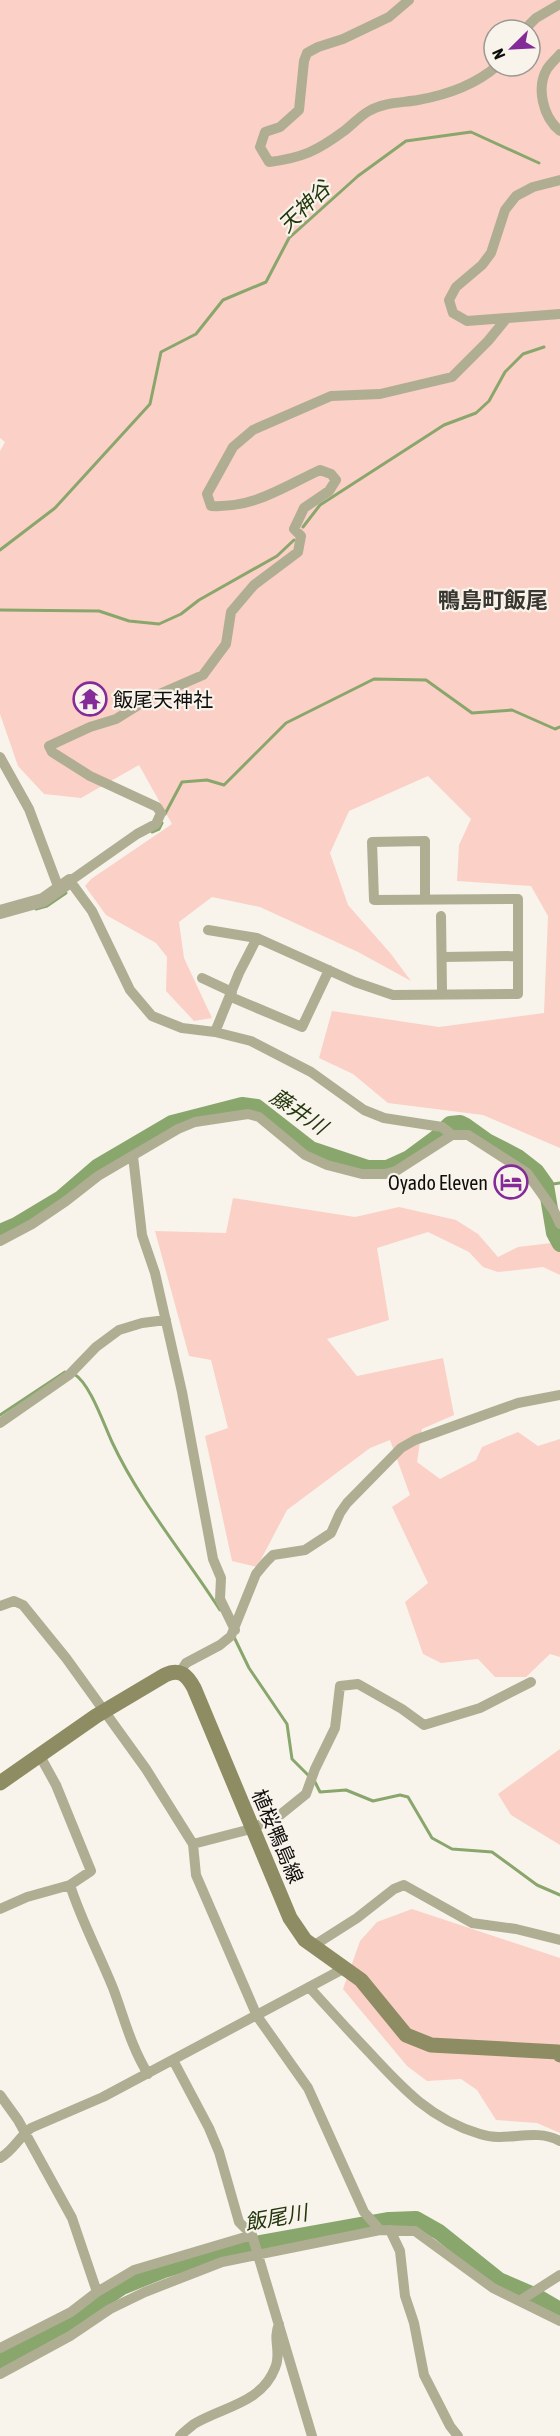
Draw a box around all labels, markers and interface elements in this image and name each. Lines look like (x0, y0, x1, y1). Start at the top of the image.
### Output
north arrow (482, 18, 542, 78)
text: N (488, 46, 508, 62)
water label: 天神谷 (273, 174, 336, 237)
district label: 鴨島町飯尾 (438, 587, 548, 613)
temple icon: 飯尾天神社 (72, 681, 108, 717)
place label: 飯尾天神社 (113, 688, 213, 711)
water label: 藤井川 (266, 1083, 333, 1140)
hotel icon: Oyado Eleven (493, 1164, 529, 1200)
place label: Oyado Eleven (388, 1171, 488, 1194)
street label: 植桜鴨島線 (248, 1785, 308, 1887)
water label: 飯尾川 (243, 2199, 311, 2234)

